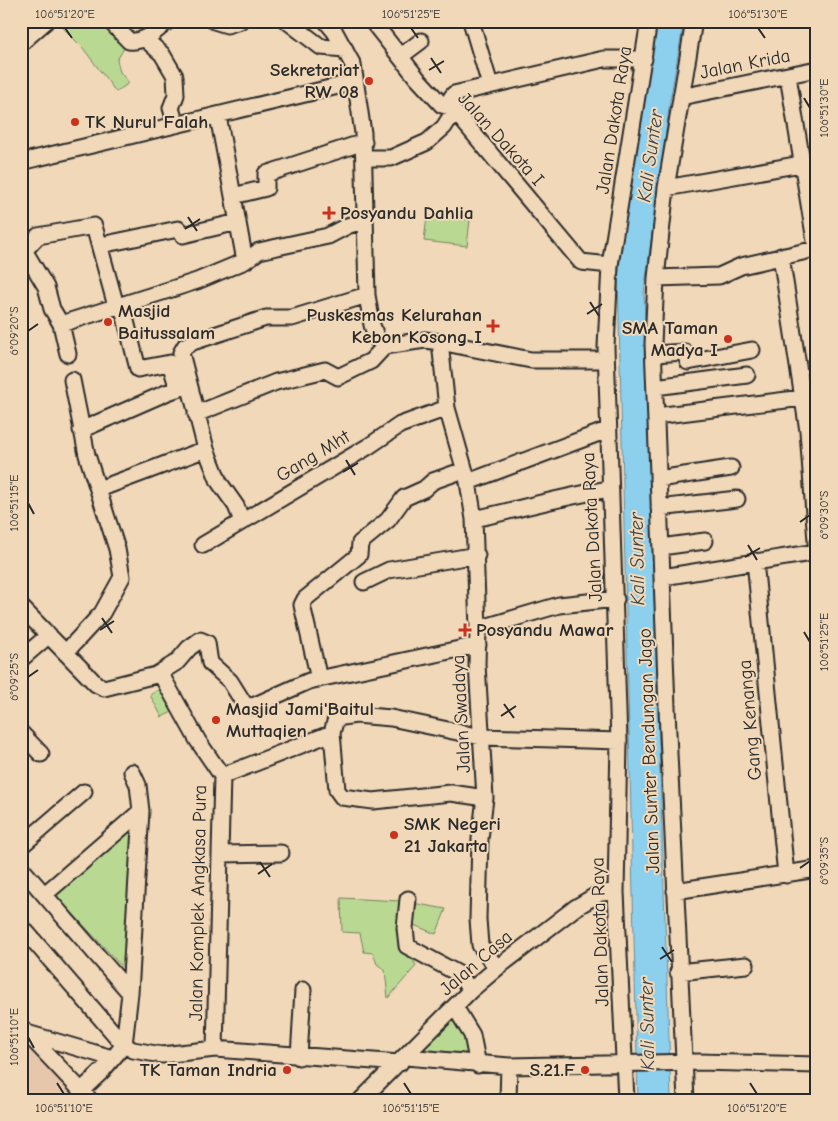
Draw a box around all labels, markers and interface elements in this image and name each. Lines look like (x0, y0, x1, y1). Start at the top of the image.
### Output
text: 106°51'20"E (35, 7, 95, 21)
text: 106°51'25"E (382, 7, 440, 21)
text: 106°51'30"E (728, 7, 788, 21)
street label: Jalan Dakota Raya (591, 44, 637, 196)
street label: Jalan Krida (698, 44, 792, 84)
place label: Sekretariat RW 08 (270, 59, 360, 103)
marker: Sekretariat RW 08 (363, 75, 375, 87)
text: 106°51'30"E (817, 78, 831, 138)
street label: Jalan Dakota I (453, 88, 549, 190)
water label: Kali Sunter (632, 107, 668, 204)
place label: TK Nurul Falah (85, 111, 208, 133)
marker: TK Nurul Falah (69, 116, 81, 128)
place label: Posyandu Dahlia (340, 202, 474, 224)
marker: Posyandu Dahlia (322, 206, 336, 220)
place label: Masjid Baitussalam (118, 300, 215, 344)
place label: Puskesmas Kelurahan Kebon Kosong I (306, 304, 482, 348)
text: 6°09'20"S (7, 306, 21, 356)
marker: Masjid Baitussalam (102, 316, 114, 328)
place label: SMA Taman Madya I (622, 317, 718, 361)
marker: Puskesmas Kelurahan Kebon Kosong I (486, 319, 500, 333)
marker: SMA Taman Madya I (722, 333, 734, 345)
street label: Gang Mht (272, 425, 354, 487)
street label: Jalan Dakota Raya (577, 452, 607, 602)
text: 106°51'15"E (7, 475, 21, 531)
text: 6°09'30"S (817, 490, 831, 539)
water label: Kali Sunter (625, 511, 649, 606)
text: 106°51'25"E (817, 613, 831, 671)
place label: Posyandu Mawar (476, 619, 614, 641)
marker: Posyandu Mawar (458, 623, 472, 637)
street label: Jalan Sunter Bendungan Jago (634, 628, 664, 874)
text: 6°09'25"S (7, 653, 21, 701)
street label: Jalan Swadaya (447, 654, 475, 774)
street label: Gang Kenanga (734, 659, 766, 781)
place label: Masjid Jami'Baitul Muttaqien (226, 698, 374, 742)
marker: Masjid Jami'Baitul Muttaqien (210, 714, 222, 726)
street label: Jalan Komplek Angkasa Pura (185, 785, 211, 1021)
place label: SMK Negeri 21 Jakarta (404, 813, 501, 857)
marker: SMK Negeri 21 Jakarta (388, 829, 400, 841)
text: 6°09'35"S (817, 837, 831, 885)
street label: Jalan Dakota Raya (586, 857, 614, 1007)
street label: Jalan Casa (435, 926, 517, 1000)
water label: Kali Sunter (635, 976, 659, 1071)
text: 106°51'10"E (7, 1008, 21, 1066)
place label: TK Taman Indria (140, 1059, 277, 1081)
place label: S.21.F (530, 1059, 575, 1081)
marker: TK Taman Indria (281, 1064, 293, 1076)
marker: S.21.F (579, 1064, 591, 1076)
text: 106°51'10"E (35, 1101, 93, 1115)
text: 106°51'15"E (383, 1101, 439, 1115)
text: 106°51'20"E (727, 1101, 787, 1115)

